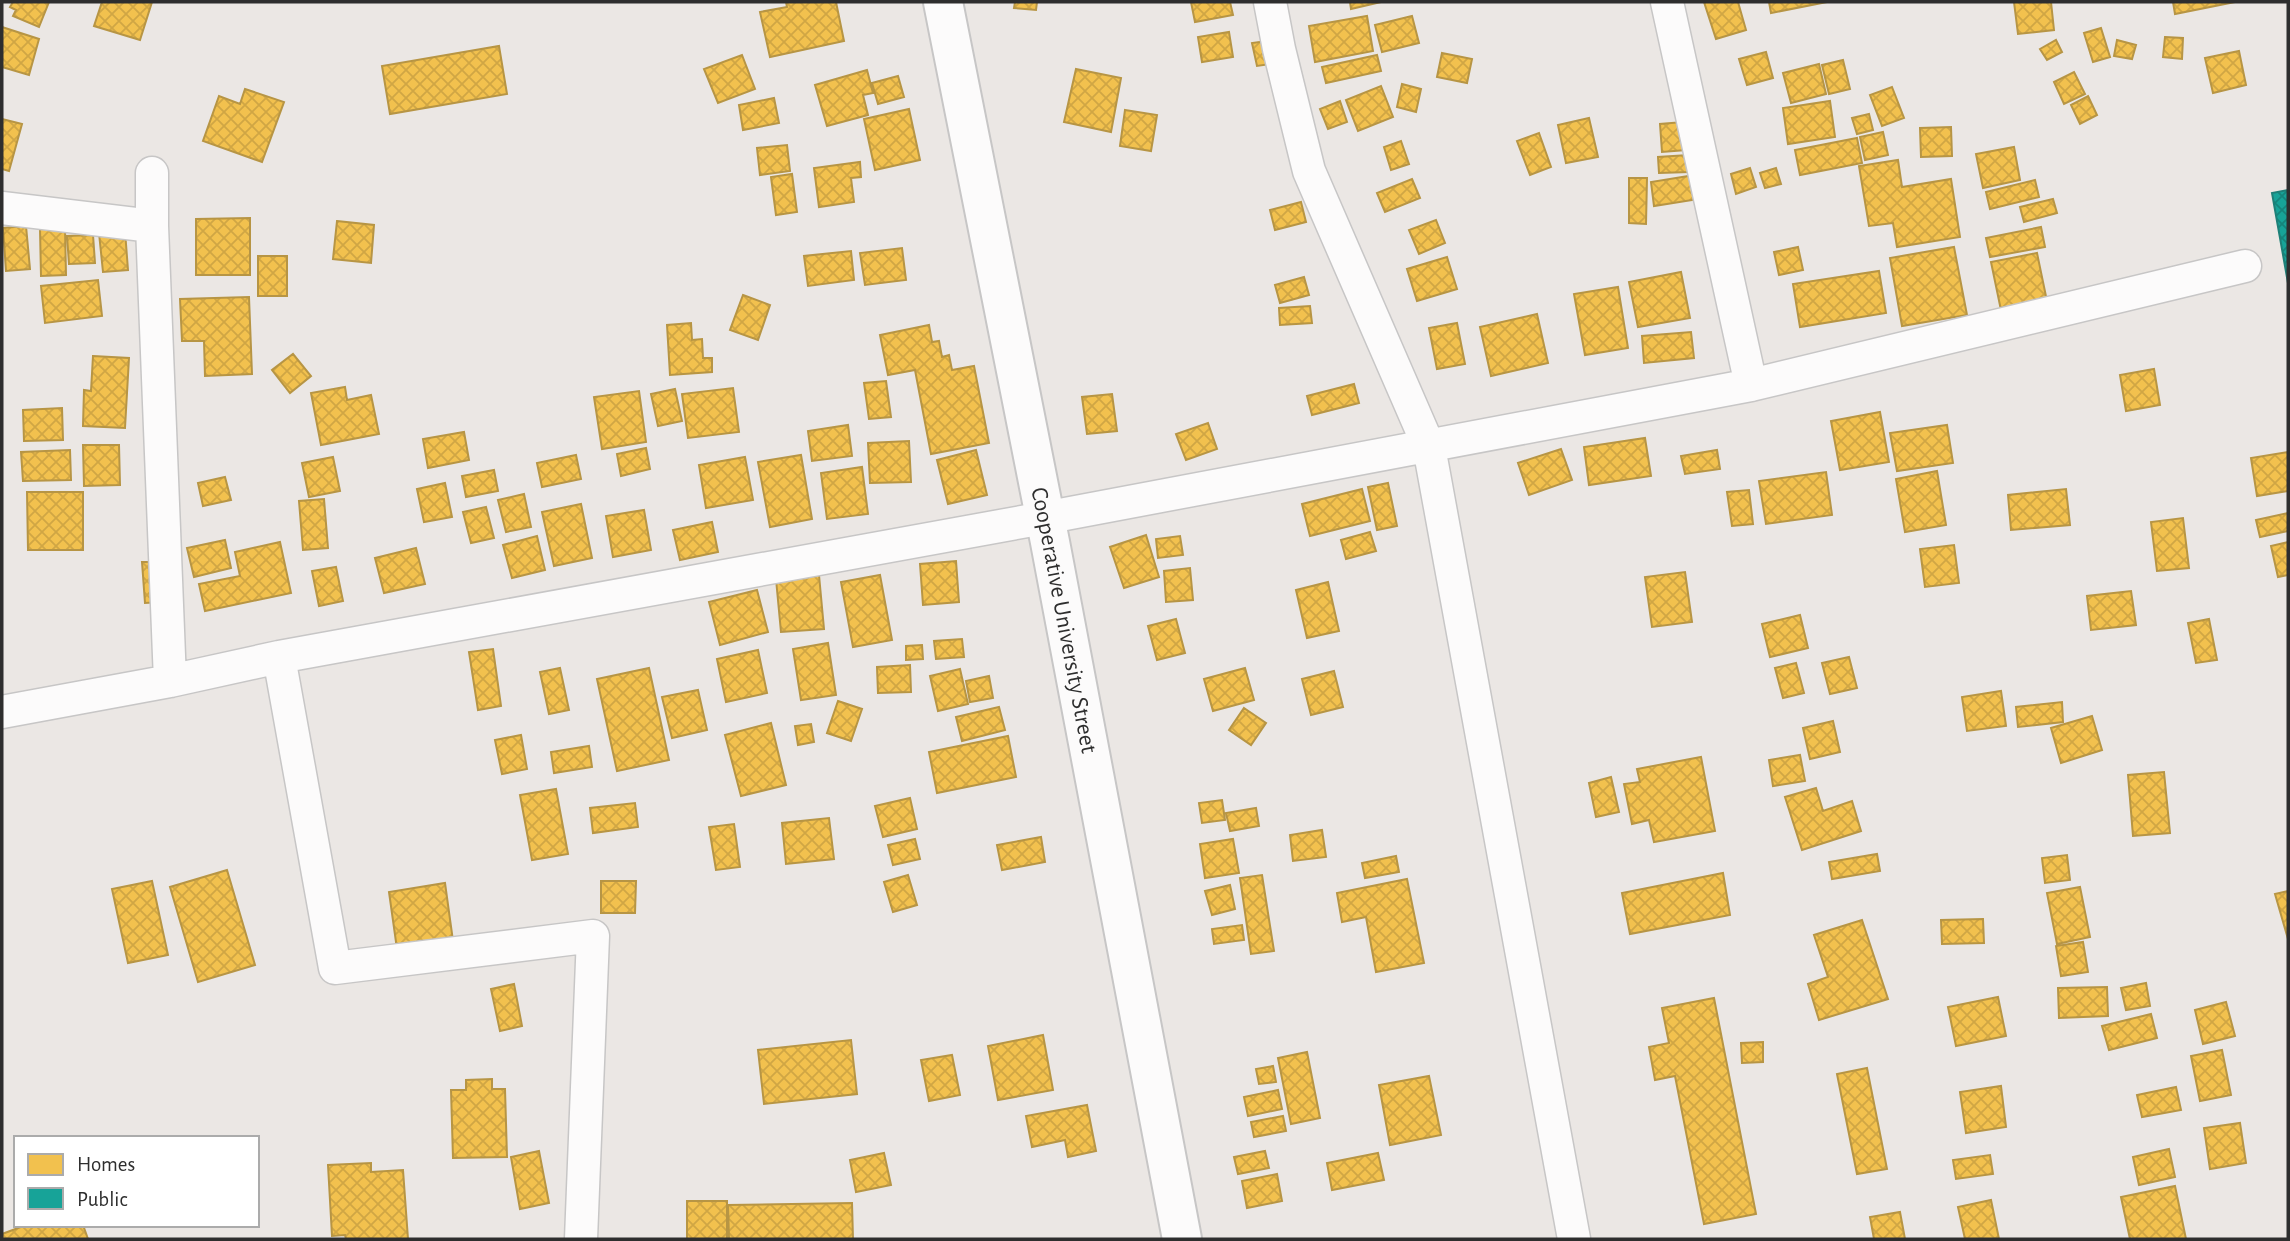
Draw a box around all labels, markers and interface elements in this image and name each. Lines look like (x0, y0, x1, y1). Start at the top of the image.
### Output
street label: Cooperative University Street (1026, 485, 1101, 756)
legend (14, 1136, 259, 1227)
text: Homes (77, 1154, 135, 1175)
text: Public (77, 1189, 127, 1210)

